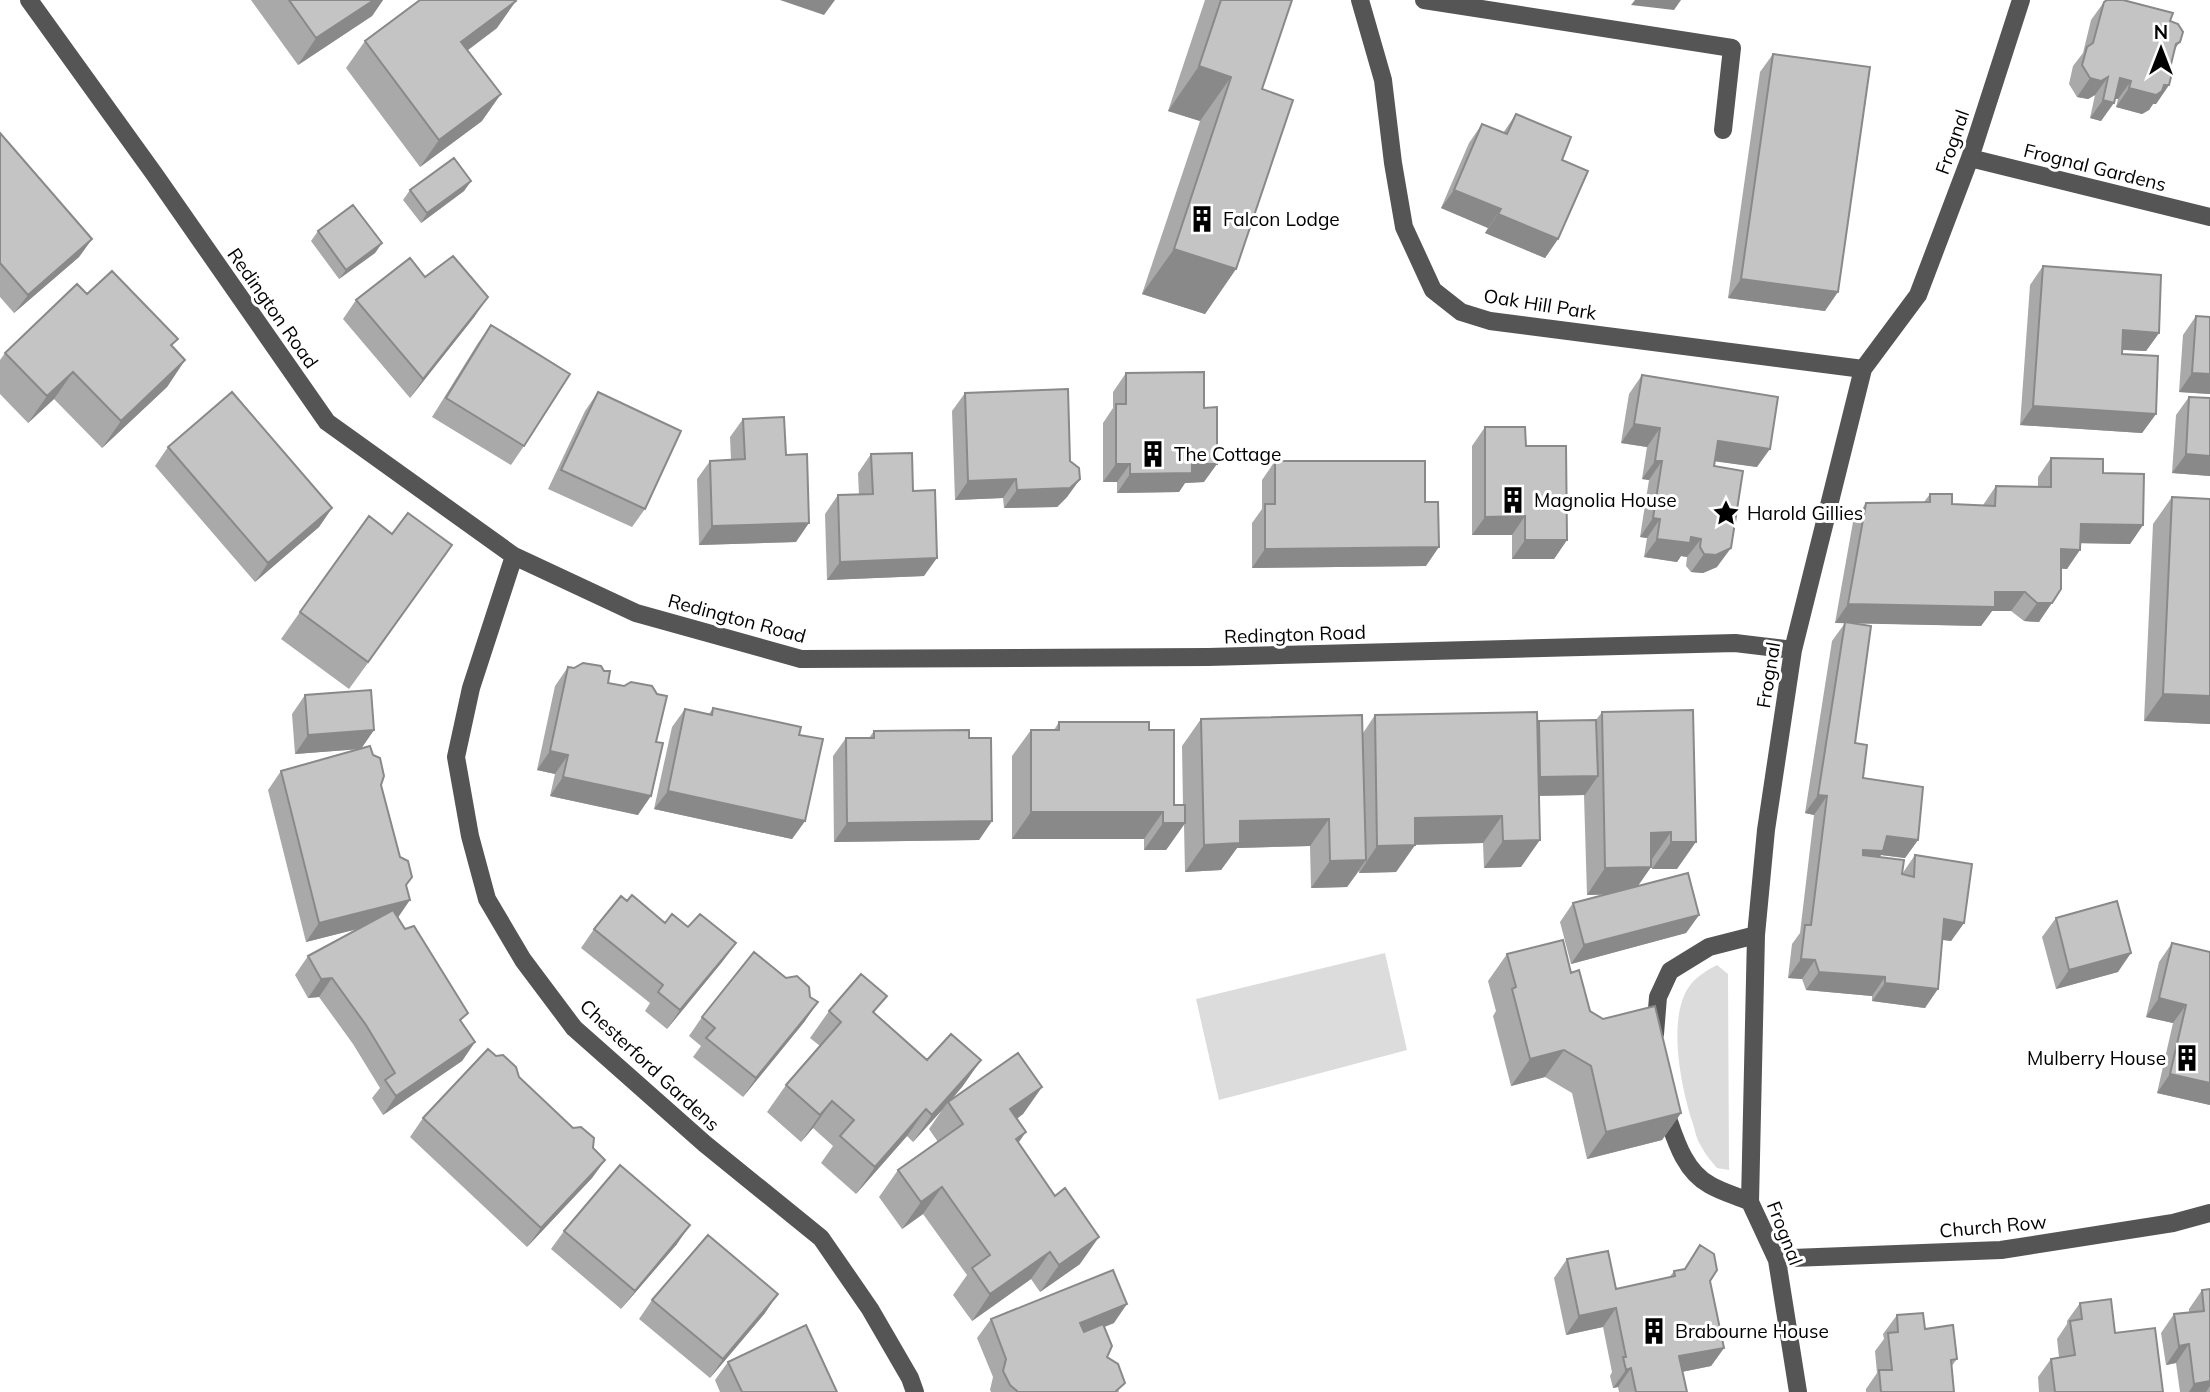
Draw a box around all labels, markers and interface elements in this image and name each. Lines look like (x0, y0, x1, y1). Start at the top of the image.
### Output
north arrow (2126, 14, 2196, 84)
text: N (2154, 20, 2168, 44)
street label: Frognal (1930, 107, 1974, 177)
street label: Frognal Gardens (2021, 138, 2169, 196)
building icon: Falcon Lodge (1187, 204, 1217, 234)
place label: Falcon Lodge (1223, 207, 1340, 231)
street label: Redington Road (222, 243, 324, 373)
street label: Oak Hill Park (1482, 283, 1598, 325)
building icon: The Cottage (1138, 439, 1168, 469)
place label: The Cottage (1174, 442, 1281, 466)
building icon: Magnolia House (1498, 485, 1528, 515)
place label: Magnolia House (1534, 488, 1677, 512)
place icon: Harold Gillies (1711, 498, 1741, 528)
place label: Harold Gillies (1747, 501, 1863, 525)
street label: Redington Road (665, 588, 809, 648)
street label: Redington Road (1224, 620, 1366, 648)
street label: Frognal (1751, 640, 1785, 710)
street label: Chesterford Gardens (575, 994, 725, 1136)
building icon: Mulberry House (2172, 1043, 2202, 1073)
place label: Mulberry House (2027, 1046, 2166, 1070)
street label: Frognal (1762, 1198, 1808, 1268)
street label: Church Row (1938, 1209, 2048, 1243)
building icon: Brabourne House (1639, 1316, 1669, 1346)
place label: Brabourne House (1675, 1319, 1829, 1343)

